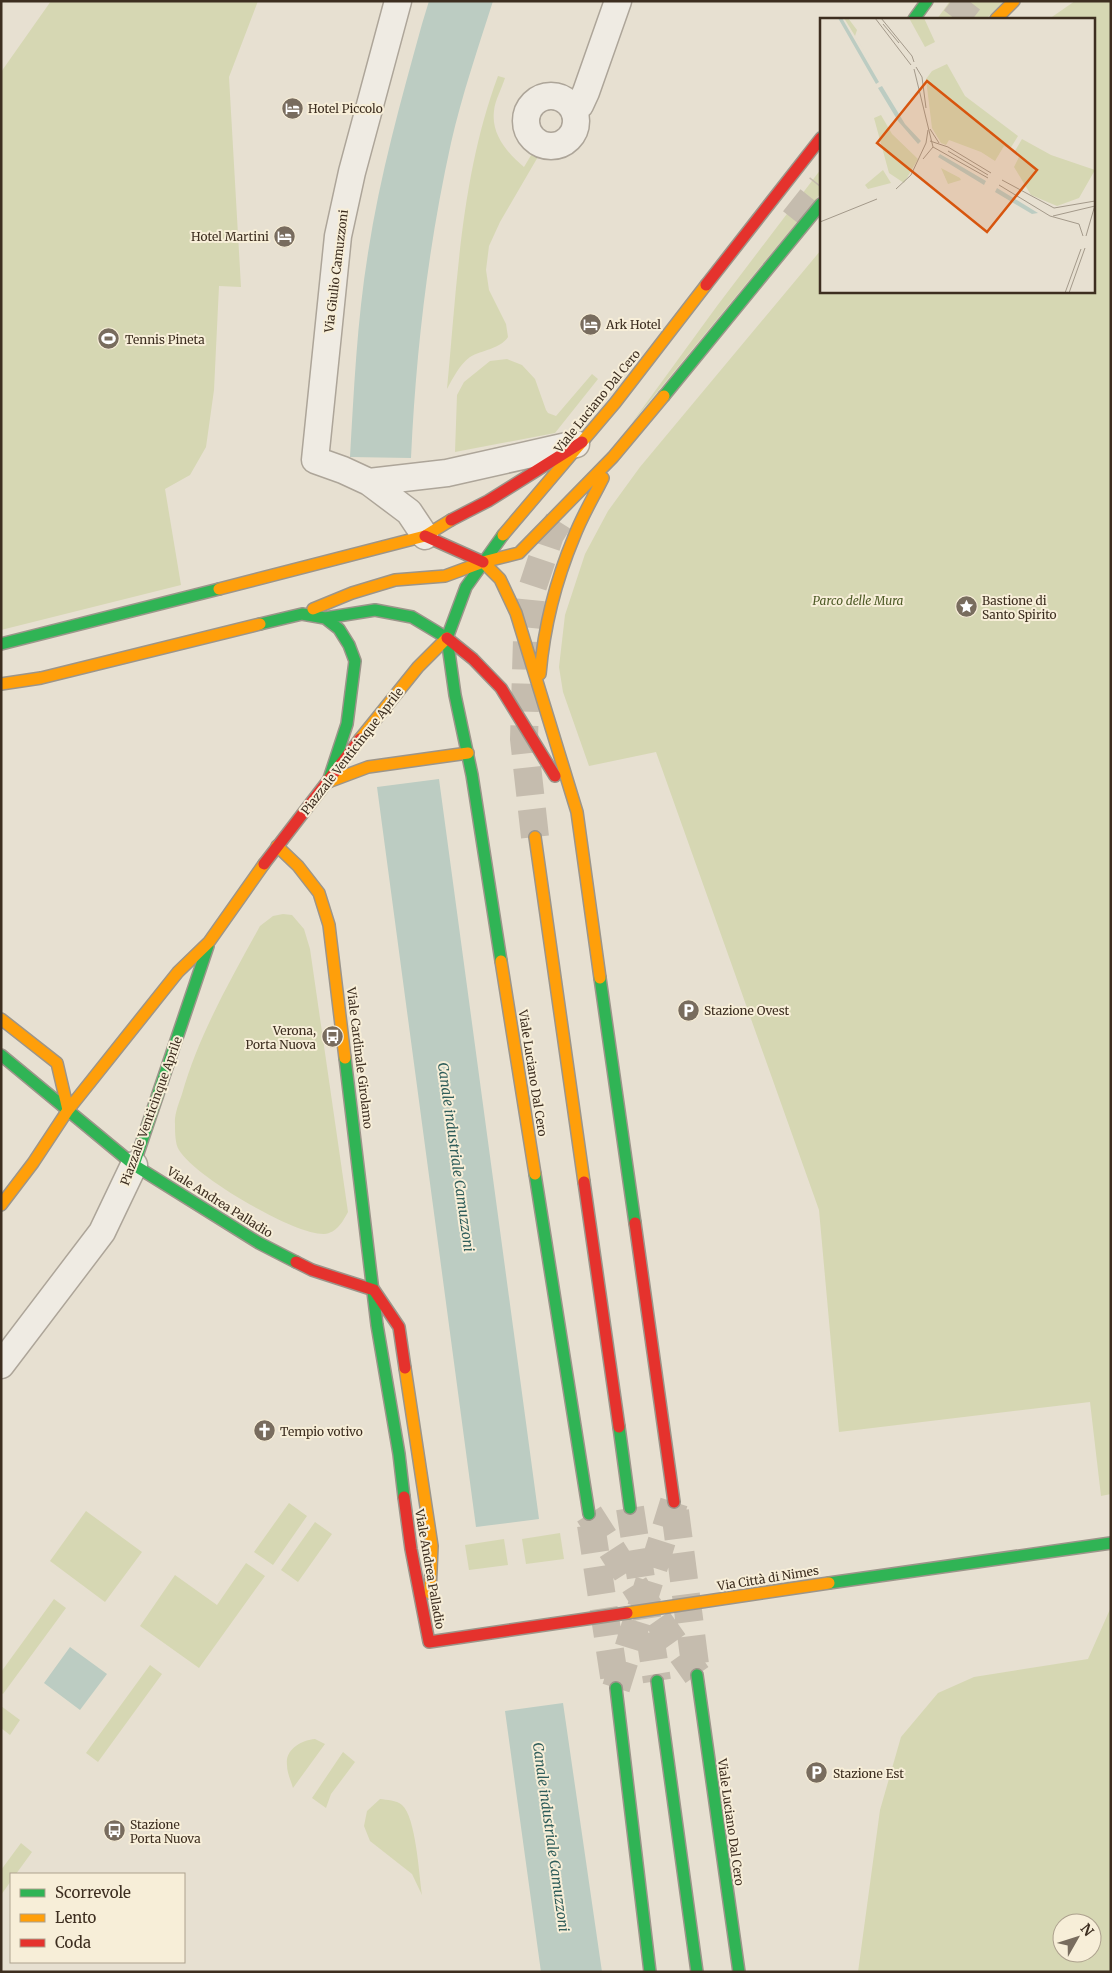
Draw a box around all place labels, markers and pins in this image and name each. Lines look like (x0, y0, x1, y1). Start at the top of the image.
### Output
hotel icon: Hotel Piccolo (280, 96, 304, 120)
place label: Hotel Piccolo (308, 101, 383, 116)
hotel icon: Hotel Martini (273, 224, 297, 248)
place label: Hotel Martini (191, 229, 269, 244)
hotel icon: Ark Hotel (578, 312, 602, 336)
place label: Ark Hotel (605, 317, 661, 332)
sports icon: Tennis Pineta (97, 327, 121, 351)
place label: Tennis Pineta (125, 332, 205, 347)
place label: Bastione di Santo Spirito (982, 593, 1057, 622)
place icon: Bastione di Santo Spirito (954, 595, 978, 619)
parking icon: Stazione Ovest (676, 998, 700, 1022)
place label: Stazione Ovest (704, 1003, 790, 1018)
place label: Verona, Porta Nuova (245, 1023, 317, 1052)
bus stop icon: Verona, Porta Nuova (320, 1025, 344, 1049)
church icon: Tempio votivo (252, 1419, 276, 1443)
place label: Tempio votivo (280, 1424, 363, 1439)
parking icon: Stazione Est (805, 1761, 829, 1785)
place label: Stazione Est (833, 1766, 904, 1781)
place label: Stazione Porta Nuova (130, 1817, 201, 1846)
bus stop icon: Stazione Porta Nuova (102, 1819, 126, 1843)

